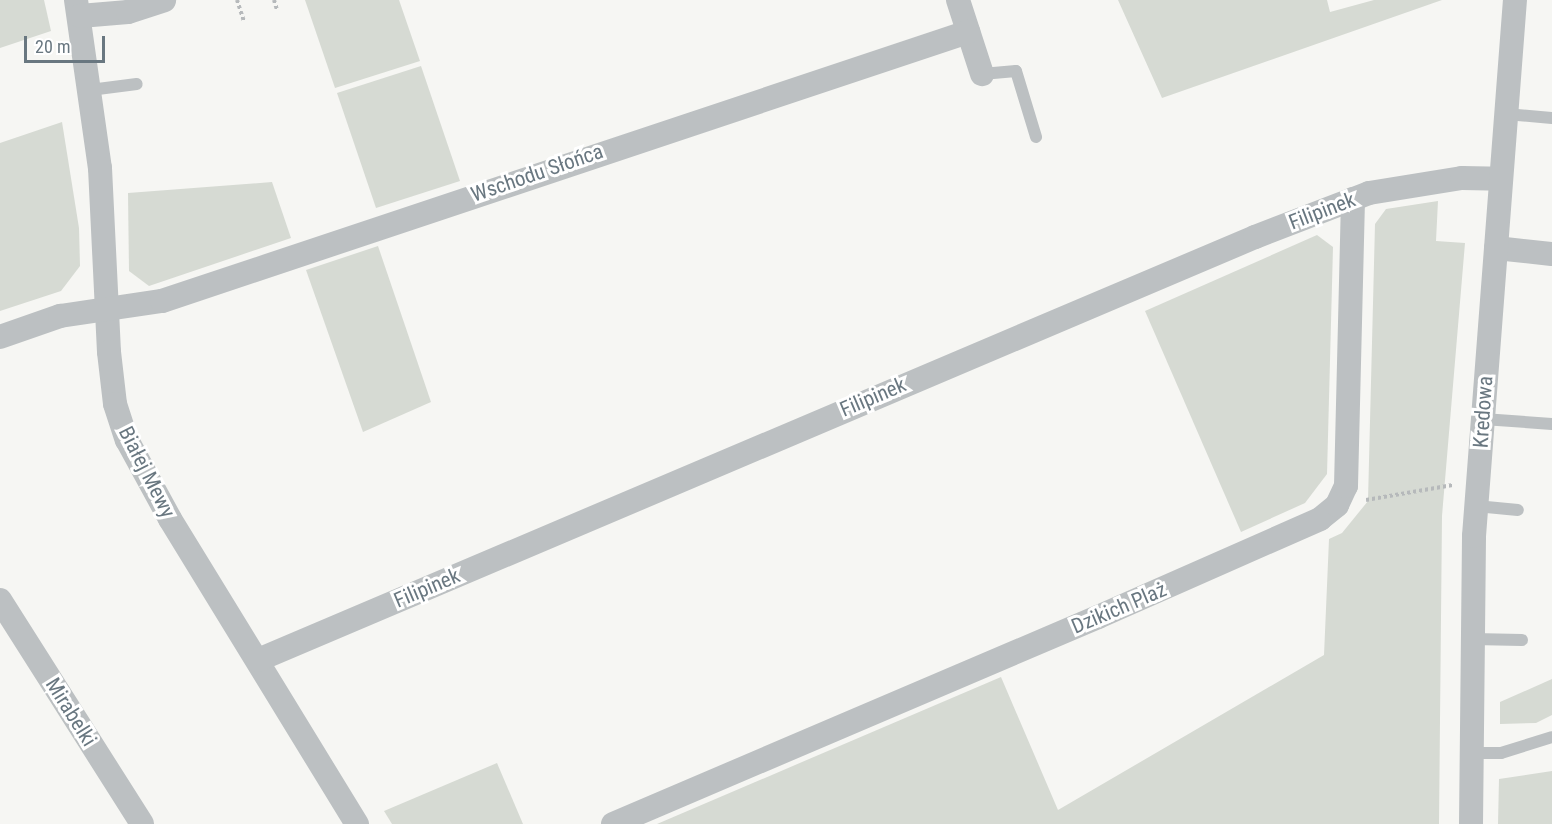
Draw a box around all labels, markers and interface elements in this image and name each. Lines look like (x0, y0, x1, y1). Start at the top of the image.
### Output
scale bar (27, 24, 108, 62)
text: 20 m (35, 36, 70, 57)
street label: Wschodu Słońca (468, 139, 606, 207)
street label: Filipinek (1285, 187, 1359, 235)
street label: Filipinek (836, 372, 910, 422)
street label: Kredowa (1468, 375, 1498, 449)
street label: Białej Mewy (113, 422, 181, 522)
street label: Filipinek (390, 563, 464, 613)
street label: Dzikich Plaż (1068, 577, 1170, 639)
street label: Mirabelki (40, 673, 102, 751)

